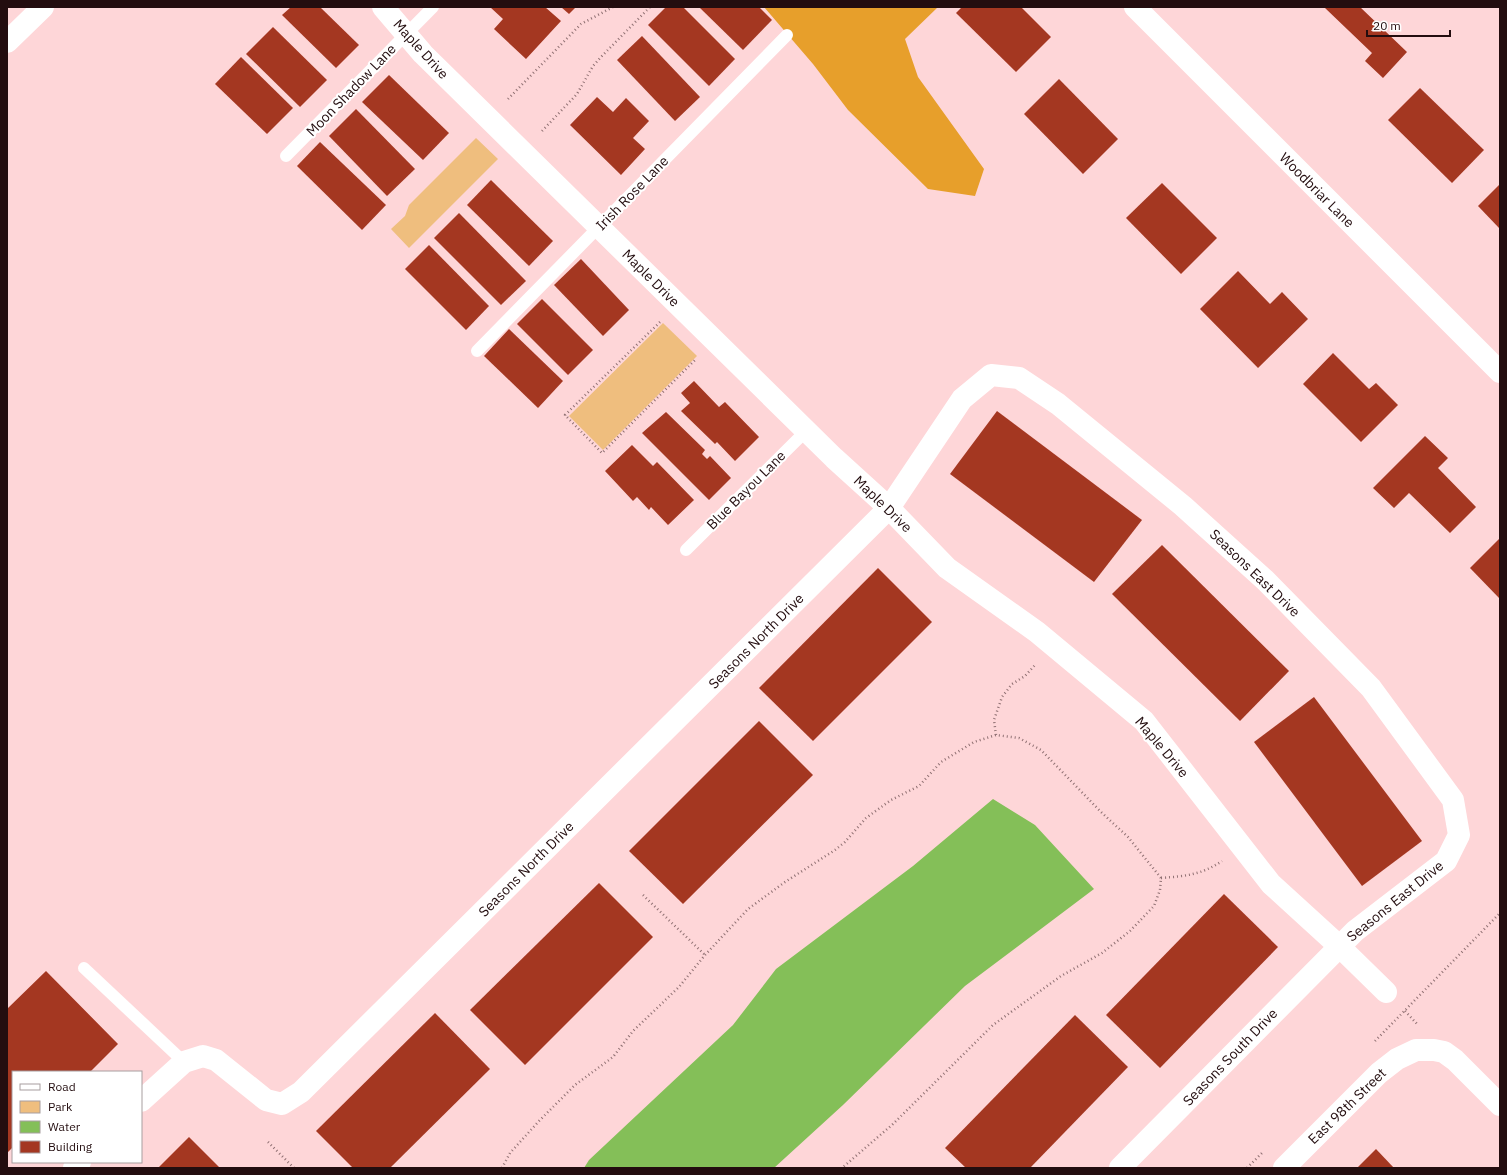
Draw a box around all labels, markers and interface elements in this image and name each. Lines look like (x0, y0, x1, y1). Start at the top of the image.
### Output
scale bar (1367, 12, 1450, 38)
street label: Maple Drive (389, 15, 453, 83)
text: 20 m (1373, 18, 1401, 33)
street label: Moon Shadow Lane (302, 40, 400, 140)
street label: Woodbriar Lane (1276, 149, 1359, 232)
street label: Irish Rose Lane (592, 152, 672, 234)
street label: Maple Drive (618, 245, 684, 311)
street label: Blue Bayou Lane (703, 446, 790, 533)
street label: Maple Drive (850, 472, 916, 536)
street label: Seasons East Drive (1206, 525, 1304, 621)
street label: Seasons North Drive (705, 589, 808, 692)
street label: Maple Drive (1131, 713, 1193, 781)
street label: Seasons North Drive (475, 817, 578, 920)
street label: Seasons East Drive (1343, 856, 1447, 945)
street label: Seasons South Drive (1179, 1004, 1281, 1110)
street label: East 98th Street (1304, 1064, 1390, 1148)
legend (12, 1071, 142, 1163)
text: Road (48, 1079, 76, 1094)
text: Park (48, 1099, 73, 1114)
text: Water (48, 1119, 81, 1134)
text: Building (48, 1139, 93, 1154)

